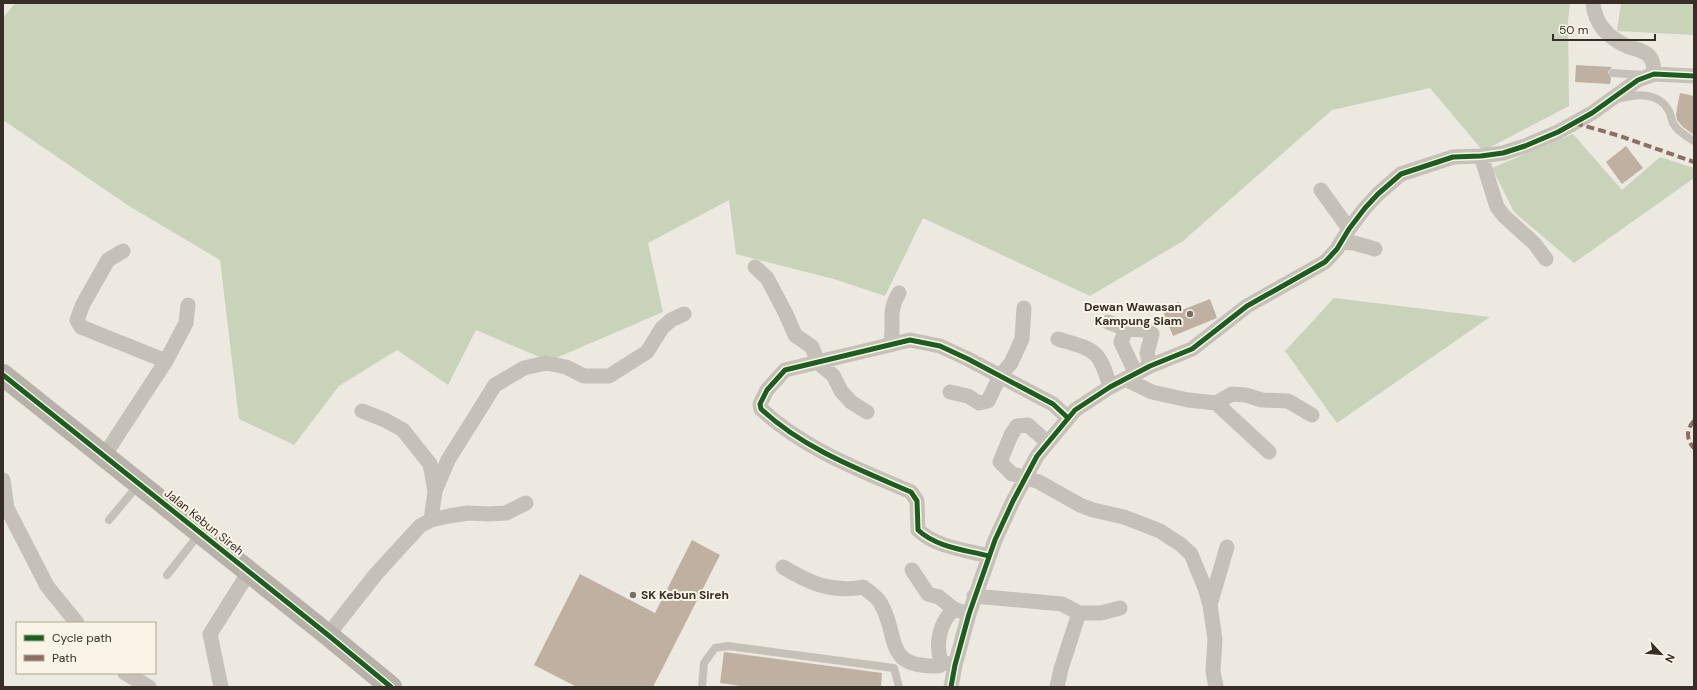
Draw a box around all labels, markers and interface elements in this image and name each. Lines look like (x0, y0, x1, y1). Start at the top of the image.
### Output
scale bar (1553, 16, 1655, 42)
text: 50 m (1559, 22, 1588, 38)
place label: Dewan Wawasan Kampung Siam (1084, 299, 1182, 329)
marker: Dewan Wawasan Kampung Siam (1185, 309, 1195, 319)
street label: Jalan Kebun Sireh (161, 485, 247, 559)
place label: SK Kebun Sireh (641, 587, 729, 603)
marker: SK Kebun Sireh (628, 590, 638, 600)
legend (16, 622, 156, 674)
text: Cycle path (52, 630, 112, 646)
north arrow (1641, 634, 1681, 674)
text: Path (52, 650, 77, 666)
text: N (1662, 652, 1678, 665)

